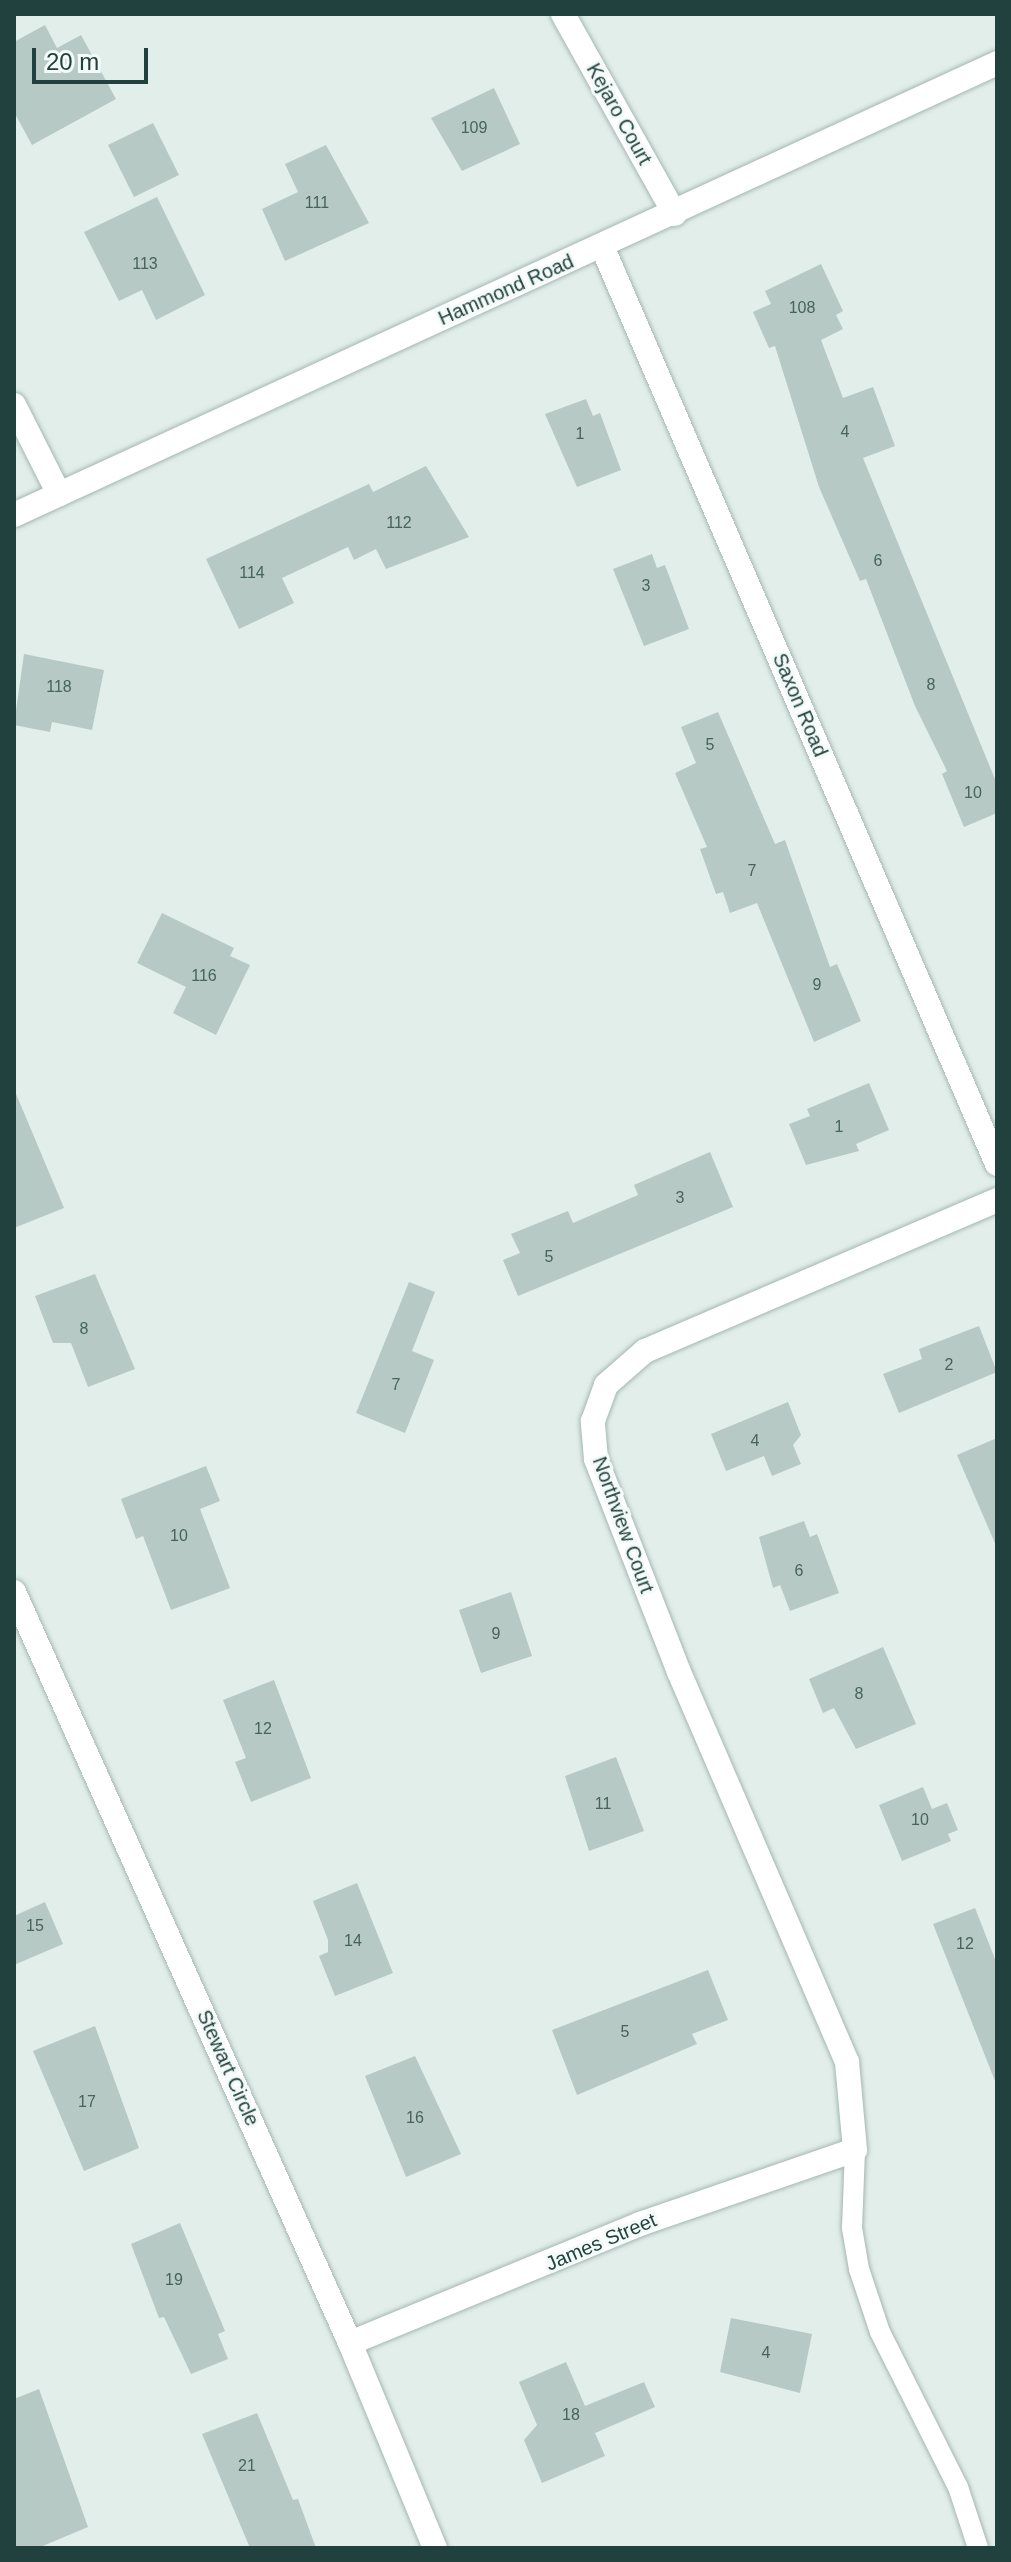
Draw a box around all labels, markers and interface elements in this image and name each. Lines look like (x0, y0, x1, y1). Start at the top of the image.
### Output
scale bar (36, 32, 152, 82)
text: 20 m (46, 48, 99, 75)
street label: Kejaro Court (581, 59, 657, 169)
house number: 109 (461, 118, 487, 138)
house number: 111 (305, 193, 329, 213)
street label: Hammond Road (435, 249, 577, 331)
house number: 113 (132, 254, 158, 274)
house number: 108 (789, 298, 815, 318)
house number: 4 (841, 422, 849, 442)
house number: 1 (576, 424, 584, 444)
house number: 112 (386, 513, 412, 533)
house number: 6 (874, 551, 882, 571)
house number: 114 (239, 563, 265, 583)
house number: 3 (642, 576, 650, 596)
street label: Saxon Road (767, 650, 833, 760)
house number: 8 (927, 675, 935, 695)
house number: 118 (46, 677, 72, 697)
house number: 5 (706, 735, 714, 755)
house number: 10 (964, 783, 982, 803)
house number: 7 (748, 861, 756, 881)
house number: 116 (191, 966, 217, 986)
house number: 9 (813, 975, 821, 995)
house number: 1 (835, 1117, 843, 1137)
house number: 3 (676, 1188, 684, 1208)
house number: 5 (545, 1247, 553, 1267)
house number: 8 (80, 1319, 88, 1339)
house number: 2 (945, 1355, 953, 1375)
house number: 7 (392, 1375, 400, 1395)
house number: 4 (751, 1431, 759, 1451)
street label: Northview Court (587, 1454, 659, 1596)
house number: 10 (170, 1526, 188, 1546)
house number: 6 (795, 1561, 803, 1581)
house number: 9 (492, 1624, 500, 1644)
house number: 8 (855, 1684, 863, 1704)
house number: 12 (254, 1719, 272, 1739)
house number: 11 (595, 1794, 611, 1814)
house number: 10 (911, 1810, 929, 1830)
house number: 15 (26, 1916, 44, 1936)
house number: 14 (344, 1931, 362, 1951)
house number: 12 (956, 1934, 974, 1954)
street label: Stewart Circle (192, 2006, 264, 2130)
house number: 5 (621, 2022, 629, 2042)
house number: 17 (78, 2092, 96, 2112)
house number: 16 (406, 2108, 424, 2128)
street label: James Street (542, 2208, 660, 2276)
house number: 19 (165, 2270, 183, 2290)
house number: 4 (762, 2343, 770, 2363)
house number: 18 (562, 2405, 580, 2425)
house number: 21 (238, 2456, 256, 2476)

